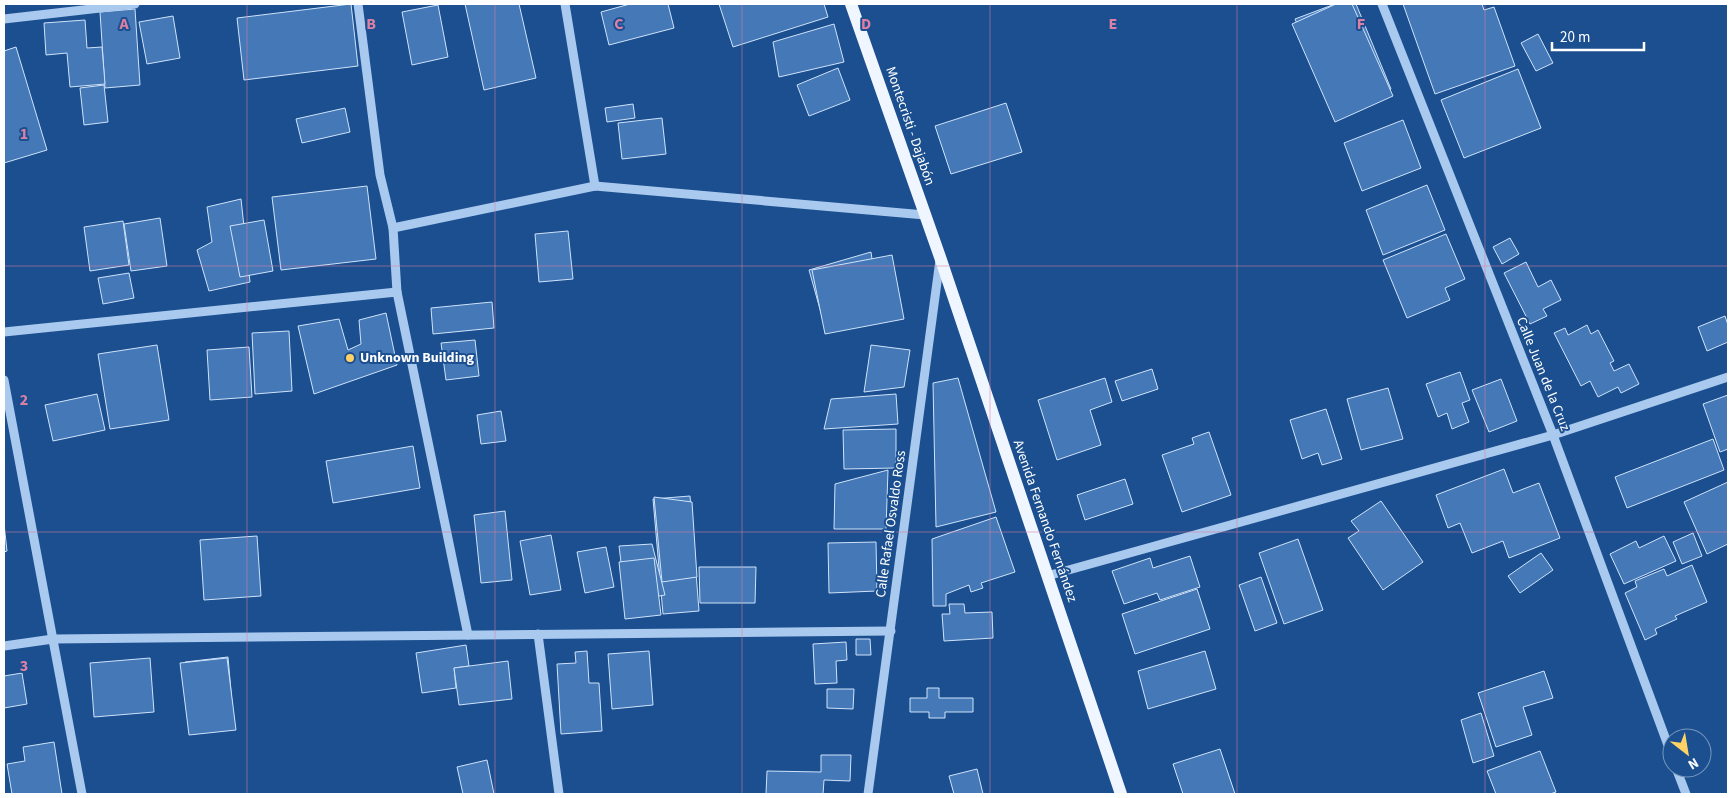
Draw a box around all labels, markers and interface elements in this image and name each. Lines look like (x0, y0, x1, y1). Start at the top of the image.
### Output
text: A (118, 13, 129, 35)
text: B (366, 13, 376, 35)
text: C (614, 13, 624, 35)
text: D (861, 13, 871, 35)
text: E (1109, 13, 1117, 35)
text: F (1357, 13, 1365, 35)
scale bar (1552, 20, 1644, 52)
text: 20 m (1560, 27, 1590, 48)
street label: Montecristi - Dajabón (880, 64, 940, 188)
text: 1 (20, 123, 28, 145)
street label: Calle Juan de la Cruz (1511, 314, 1575, 434)
place label: Unknown Building (360, 348, 475, 368)
marker: Unknown Building (344, 352, 356, 364)
text: 2 (20, 389, 28, 411)
street label: Avenida Fernando Fernández (1008, 437, 1082, 605)
street label: Calle Rafael Osvaldo Ross (871, 449, 911, 599)
text: 3 (20, 655, 28, 677)
north arrow (1662, 728, 1712, 778)
text: N (1684, 752, 1702, 774)

